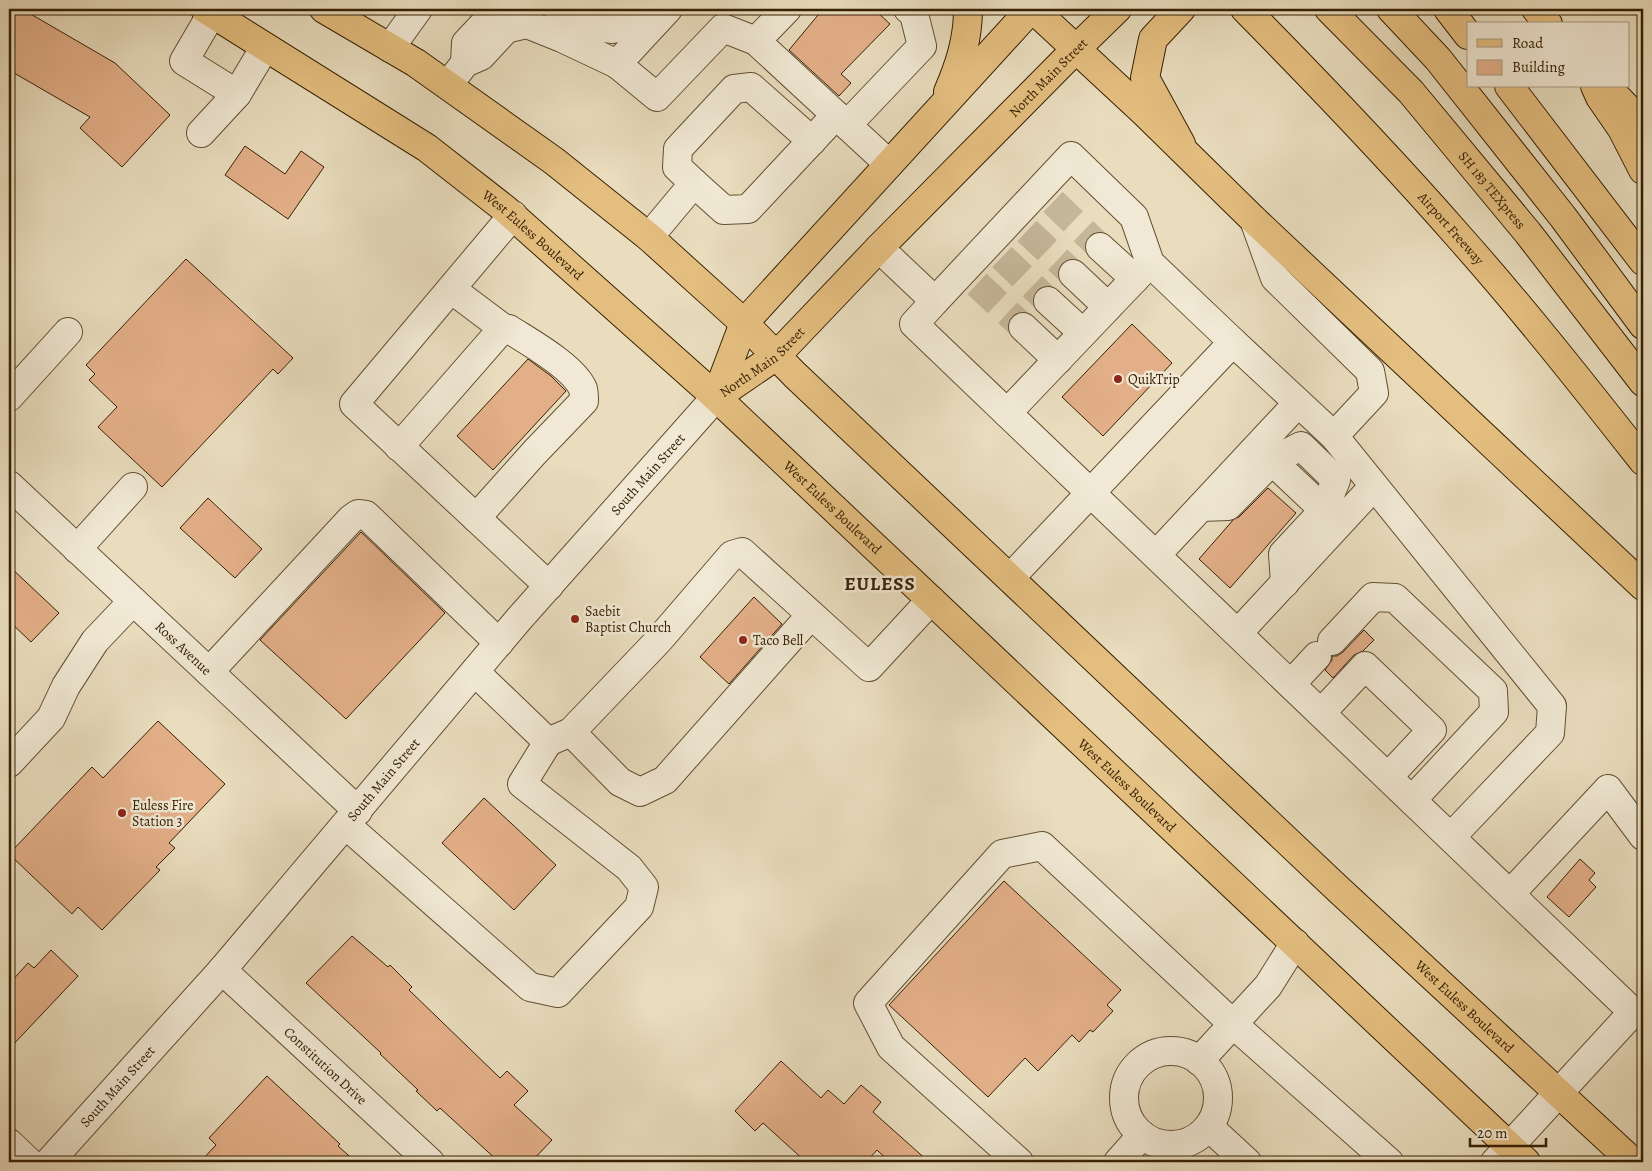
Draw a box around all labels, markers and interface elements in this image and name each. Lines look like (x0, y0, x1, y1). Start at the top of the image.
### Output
legend (1467, 22, 1630, 88)
text: Road (1512, 33, 1544, 53)
street label: North Main Street (1005, 34, 1092, 121)
text: Building (1512, 57, 1565, 77)
street label: SH 183 TEXpress (1454, 147, 1530, 233)
street label: West Euless Boulevard (477, 185, 588, 285)
street label: Airport Freeway (1413, 187, 1489, 270)
street label: North Main Street (716, 322, 809, 402)
place label: QuikTrip (1128, 370, 1180, 389)
marker: QuikTrip (1112, 373, 1124, 385)
street label: South Main Street (606, 429, 690, 520)
street label: West Euless Boulevard (778, 456, 886, 559)
district label: EULESS (844, 571, 916, 597)
place label: Saebit Baptist Church (585, 602, 672, 637)
marker: Saebit Baptist Church (569, 613, 581, 625)
street label: Ross Avenue (151, 617, 216, 680)
place label: Taco Bell (753, 631, 804, 650)
marker: Taco Bell (737, 634, 749, 646)
street label: South Main Street (343, 734, 425, 826)
street label: West Euless Boulevard (1073, 734, 1180, 837)
place label: Euless Fire Station 3 (132, 796, 194, 831)
marker: Euless Fire Station 3 (116, 807, 128, 819)
street label: West Euless Boulevard (1410, 955, 1518, 1058)
street label: Constitution Drive (279, 1023, 371, 1109)
street label: South Main Street (76, 1041, 160, 1131)
scale bar (1470, 1116, 1546, 1148)
text: 20 m (1477, 1123, 1508, 1143)

